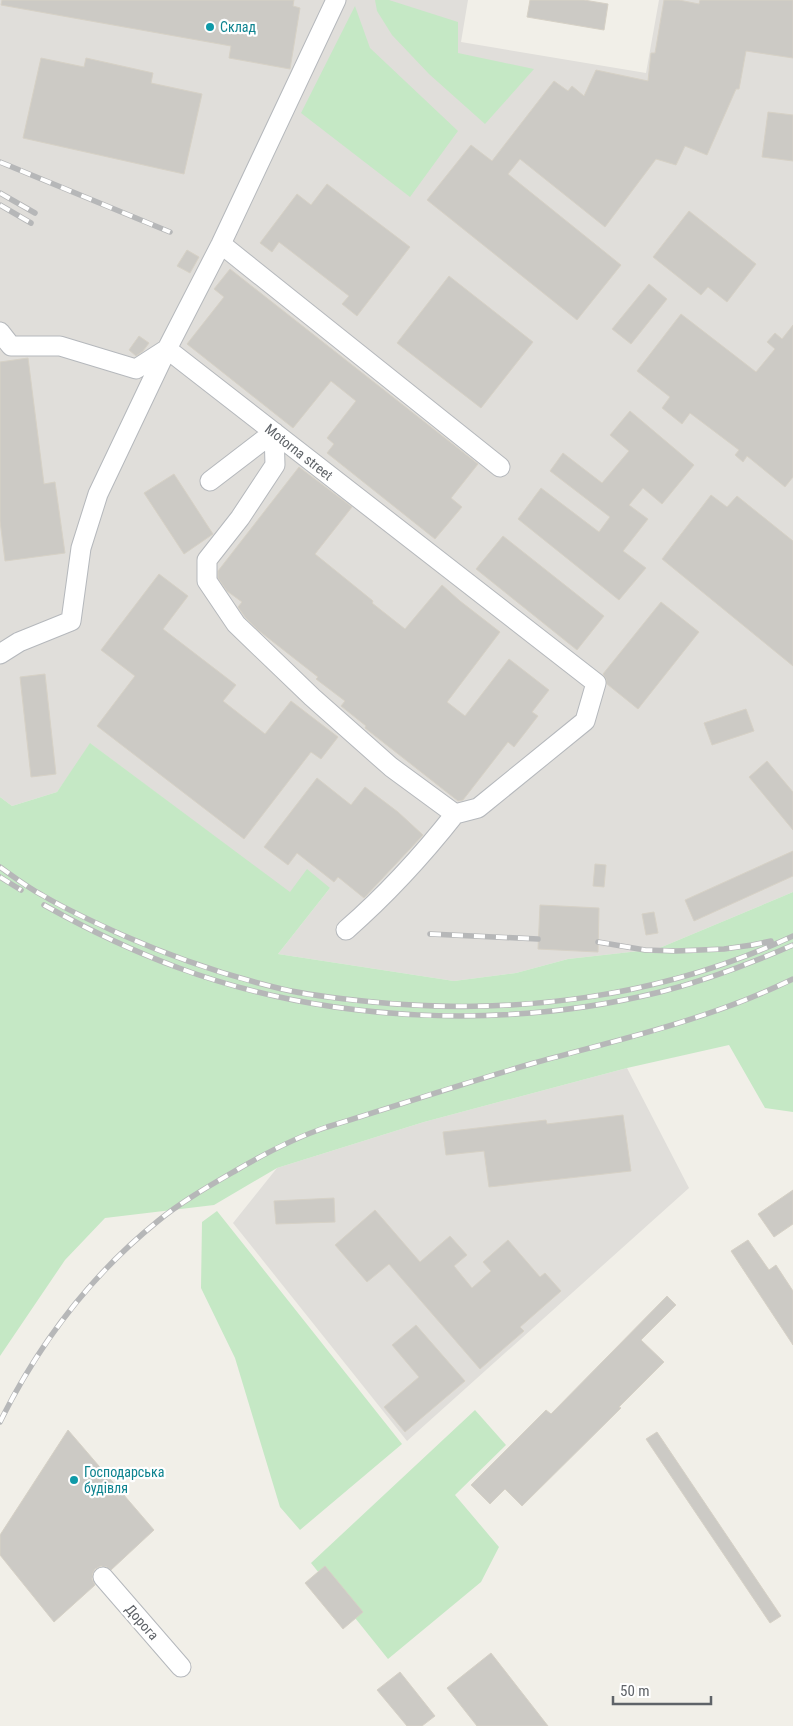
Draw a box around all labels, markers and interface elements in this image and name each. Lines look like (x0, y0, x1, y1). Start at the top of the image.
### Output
place label: Склад (220, 19, 257, 35)
marker: Склад (204, 21, 216, 33)
street label: Motorna street (262, 421, 336, 483)
place label: Господарська будівля (84, 1464, 164, 1496)
marker: Господарська будівля (68, 1474, 80, 1486)
street label: Дорога (122, 1601, 162, 1643)
scale bar (613, 1674, 710, 1706)
text: 50 m (620, 1682, 650, 1700)

